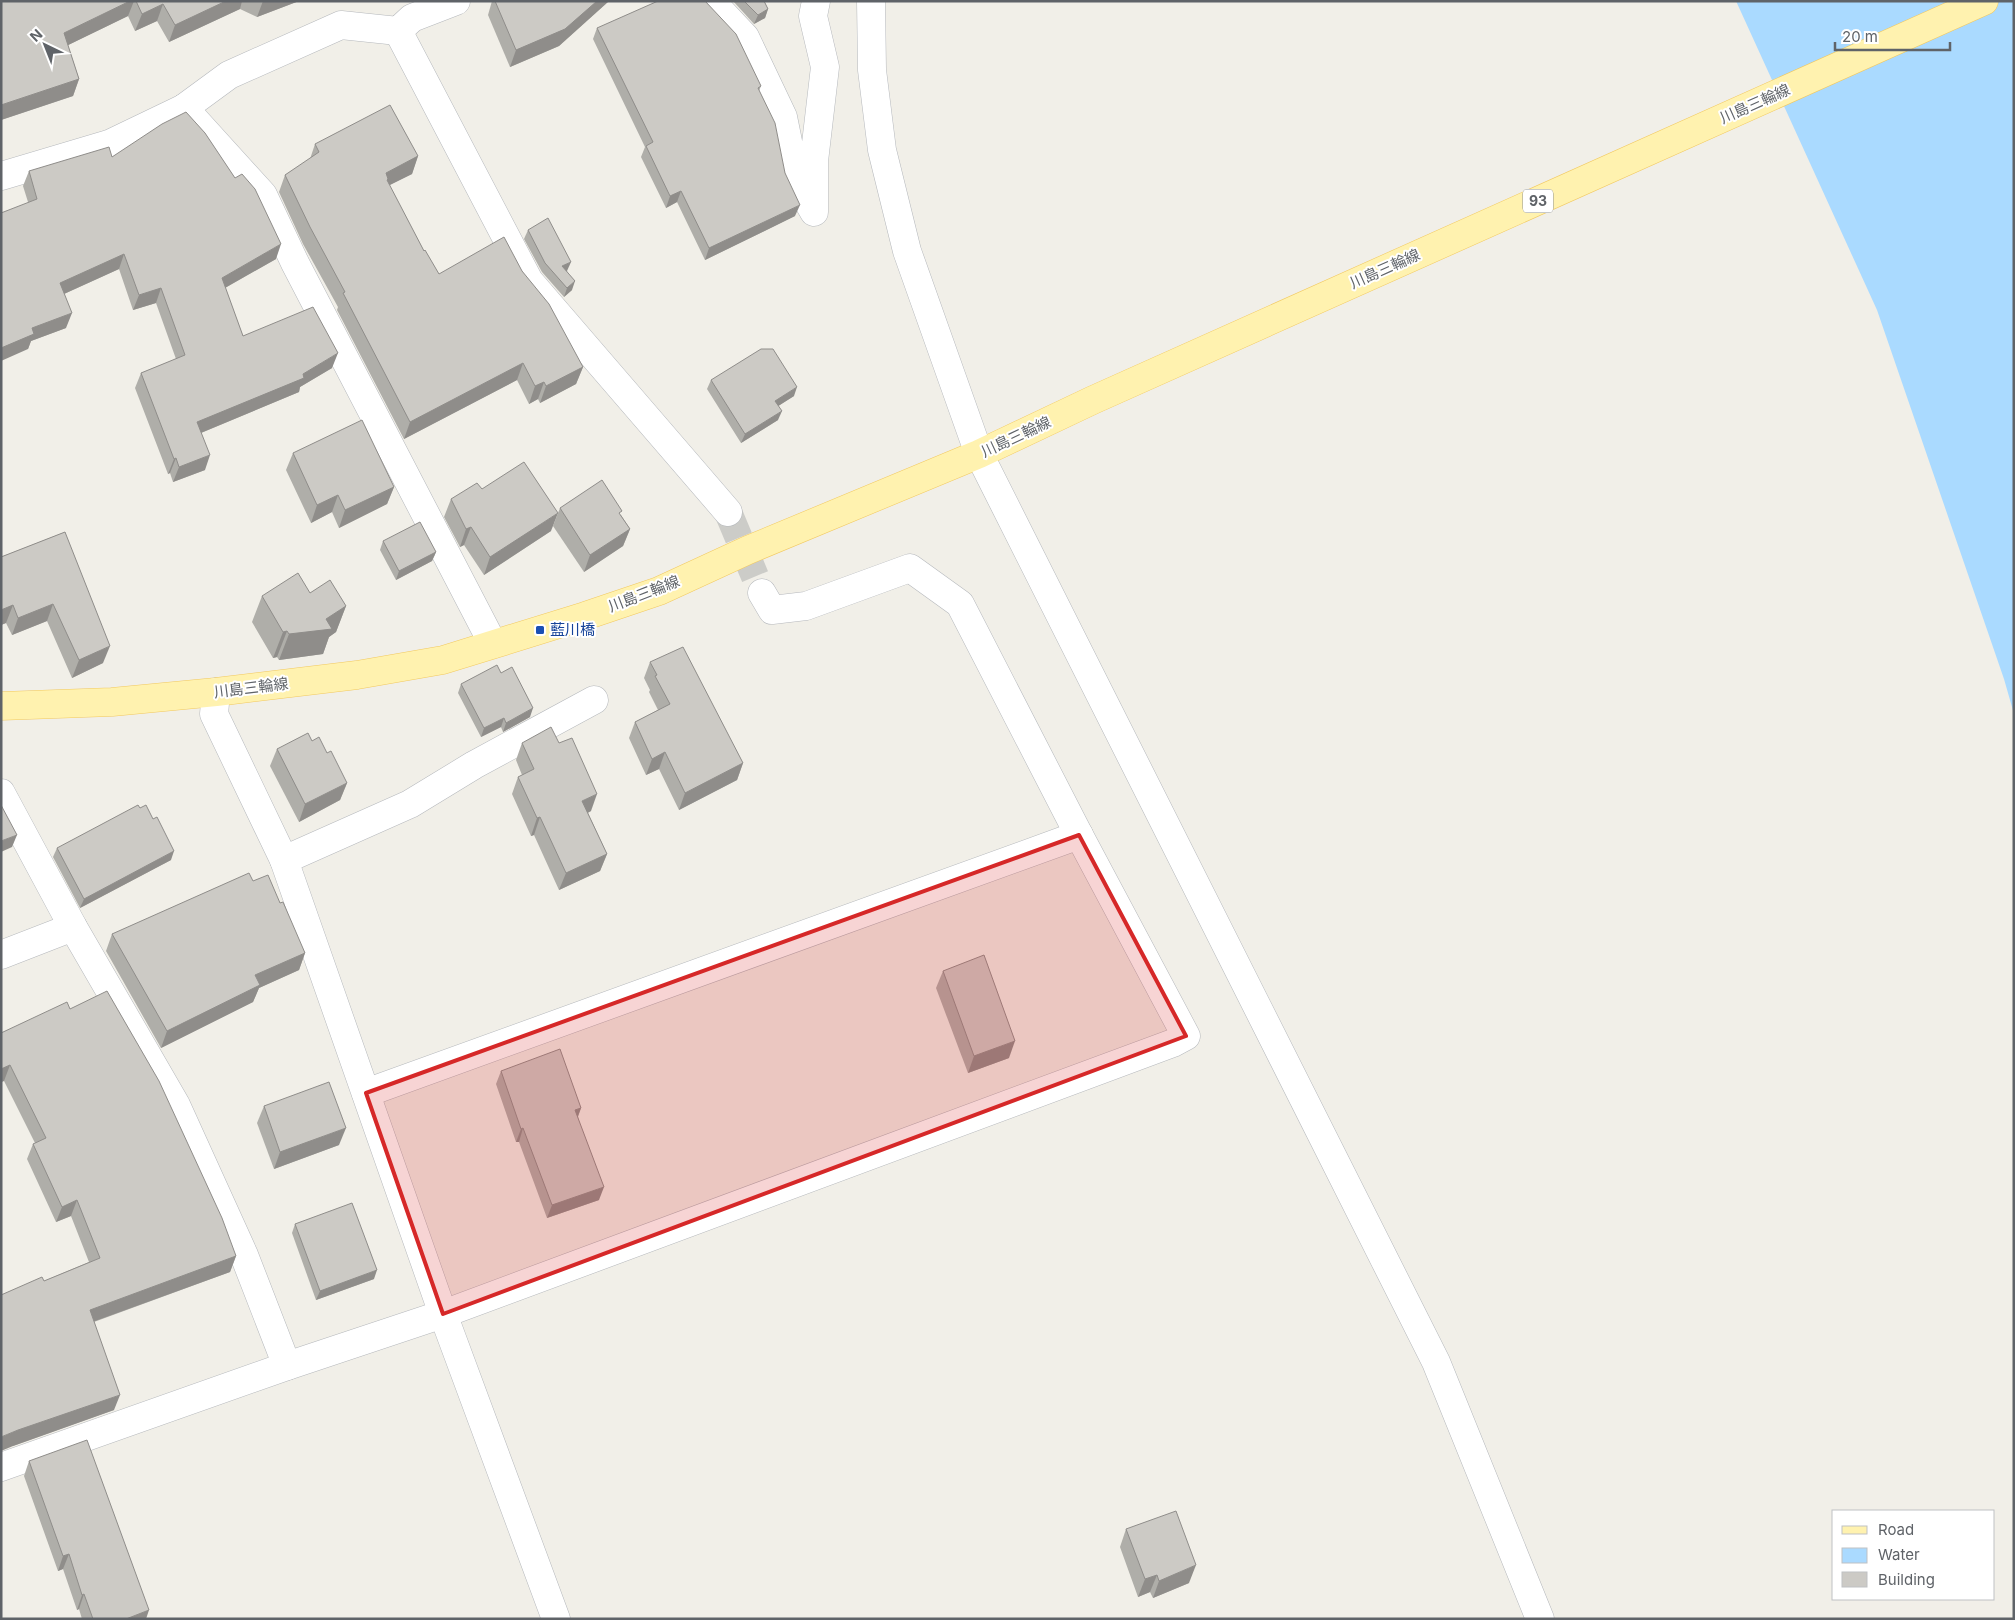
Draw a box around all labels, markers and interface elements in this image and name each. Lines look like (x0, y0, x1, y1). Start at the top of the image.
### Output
north arrow (20, 20, 70, 70)
scale bar (1835, 20, 1950, 52)
text: N (26, 25, 45, 45)
text: 20 m (1842, 27, 1878, 46)
street label: 川島三輪線 (1717, 80, 1793, 127)
road number: 93 (1523, 190, 1553, 212)
street label: 川島三輪線 (1347, 245, 1423, 292)
street label: 川島三輪線 (978, 412, 1054, 461)
street label: 川島三輪線 (605, 571, 682, 616)
place label: 藍川橋 (550, 620, 595, 639)
marker: 藍川橋 (534, 624, 546, 636)
street label: 川島三輪線 (213, 674, 289, 702)
legend (1832, 1510, 1995, 1600)
text: Road (1878, 1520, 1914, 1539)
text: Water (1878, 1545, 1920, 1564)
text: Building (1878, 1570, 1935, 1589)

